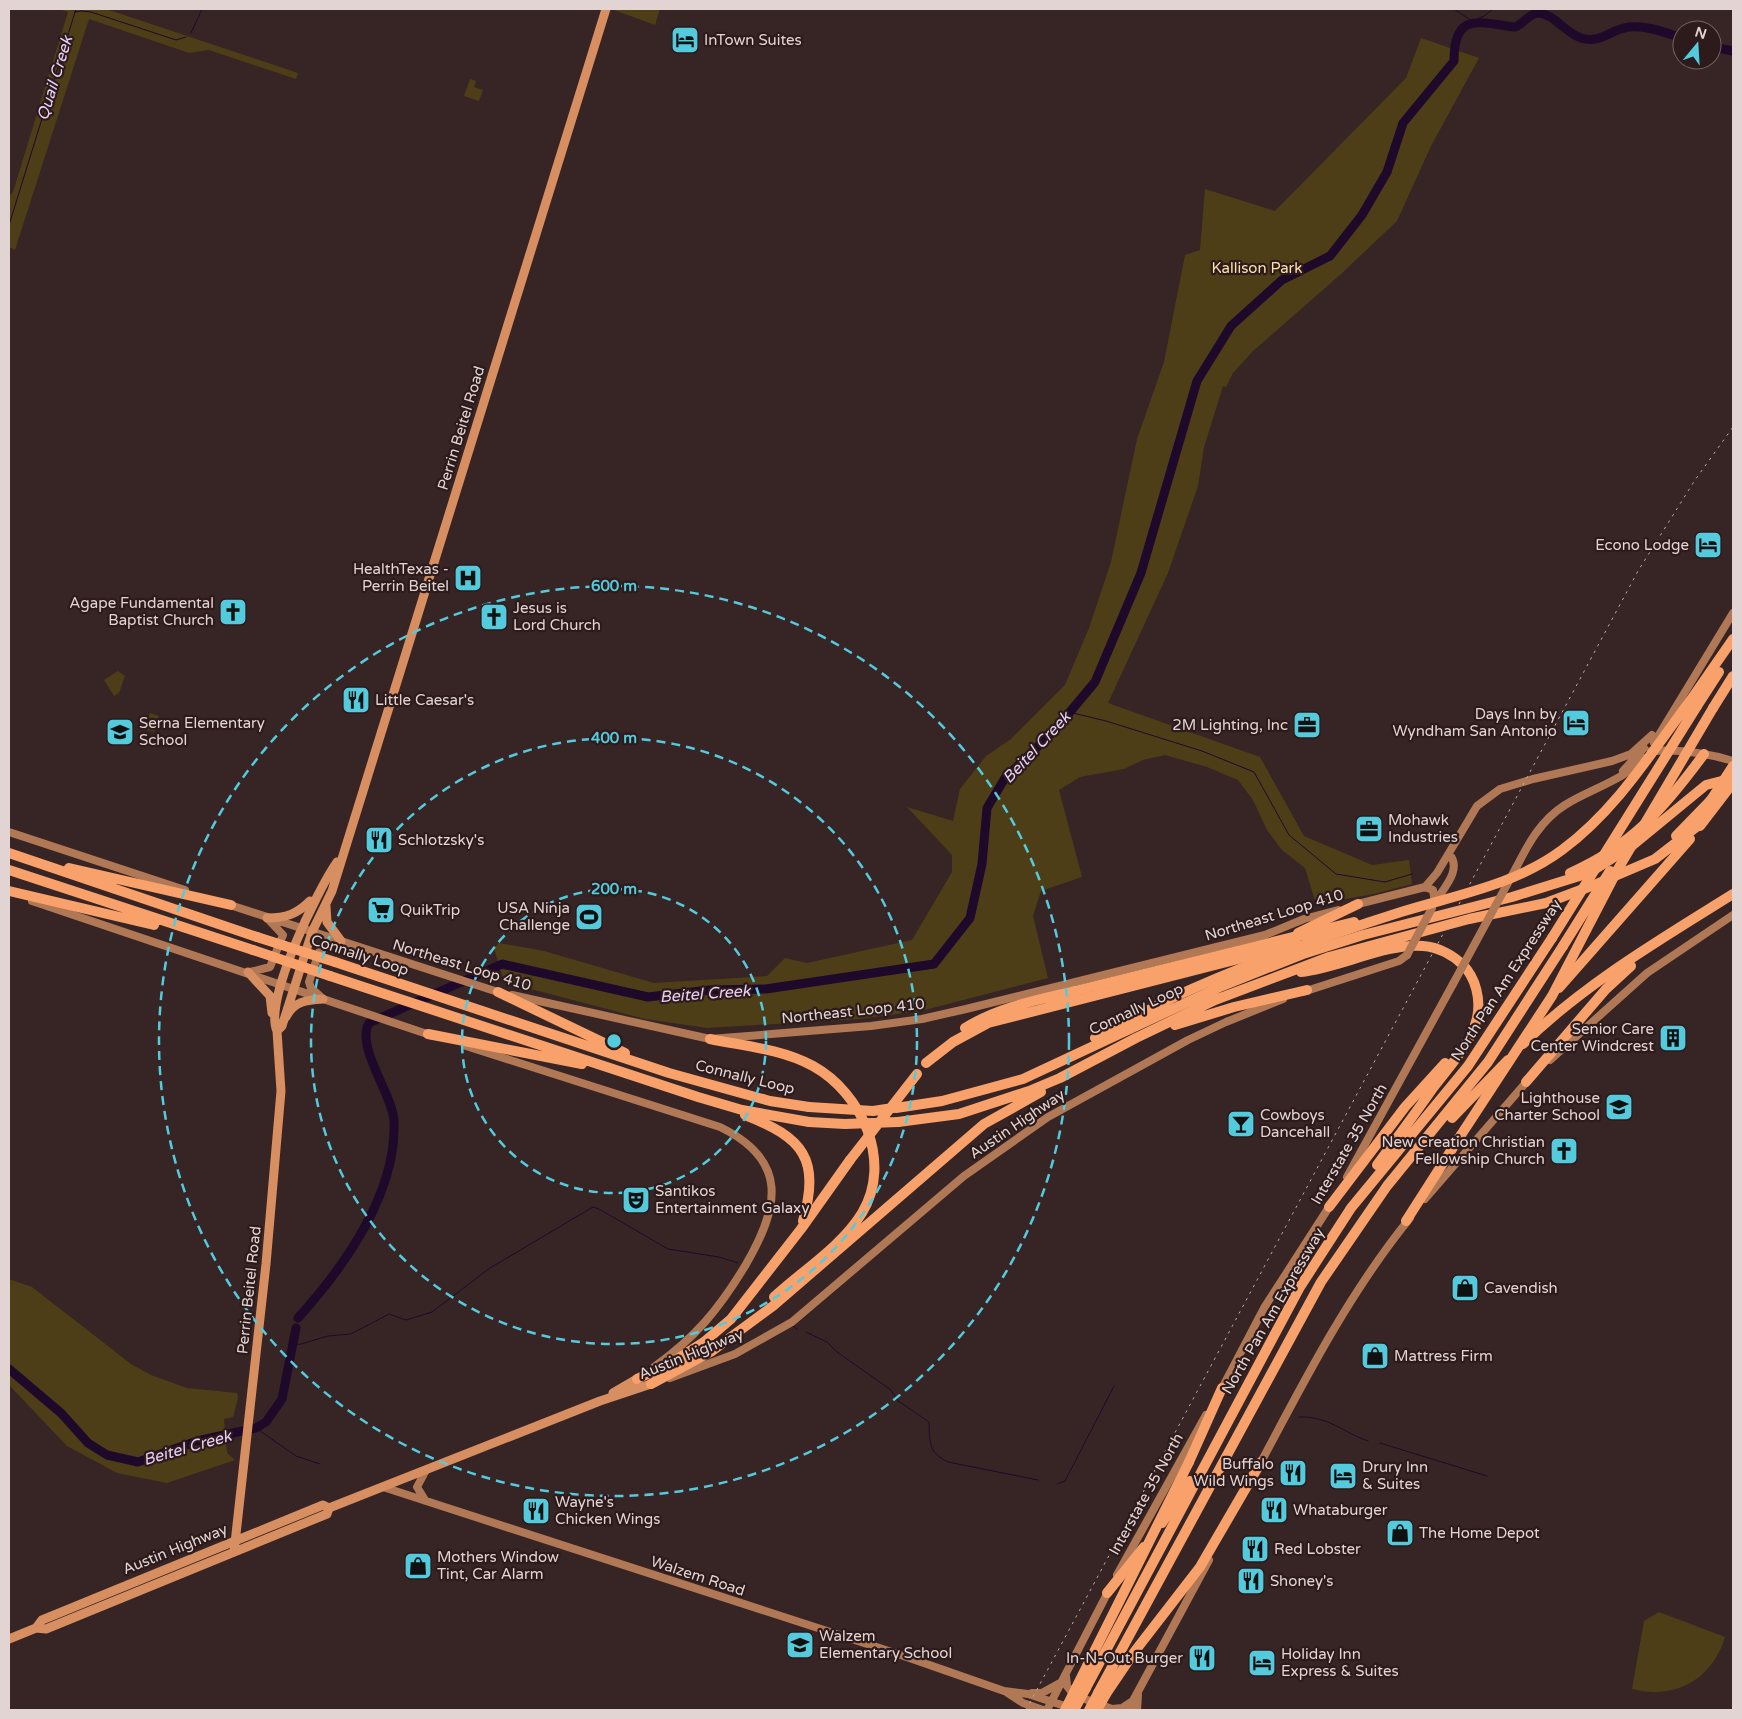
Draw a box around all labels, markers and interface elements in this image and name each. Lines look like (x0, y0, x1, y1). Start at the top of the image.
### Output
north arrow (1672, 20, 1722, 70)
text: N (1693, 23, 1709, 43)
hotel icon: InTown Suites (670, 25, 700, 55)
place label: InTown Suites (704, 31, 802, 49)
water label: Quail Creek (33, 32, 78, 123)
park label: Kallison Park (1211, 259, 1303, 277)
street label: Perrin Beitel Road (434, 364, 488, 492)
hotel icon: Econo Lodge (1693, 530, 1723, 560)
place label: Econo Lodge (1595, 536, 1689, 554)
place label: HealthTexas - Perrin Beitel (353, 560, 449, 595)
hospital icon: HealthTexas - Perrin Beitel (453, 563, 483, 593)
text: 600 m (591, 577, 637, 595)
place label: Agape Fundamental Baptist Church (69, 594, 214, 629)
church icon: Agape Fundamental Baptist Church (218, 597, 248, 627)
place label: Jesus is Lord Church (513, 599, 601, 634)
church icon: Jesus is Lord Church (479, 602, 509, 632)
restaurant icon: Little Caesar's (341, 685, 371, 715)
place label: Little Caesar's (375, 691, 474, 709)
place label: Days Inn by Wyndham San Antonio (1393, 705, 1557, 740)
water label: Beitel Creek (998, 707, 1076, 788)
hotel icon: Days Inn by Wyndham San Antonio (1561, 708, 1591, 738)
office icon: 2M Lighting, Inc (1292, 710, 1322, 740)
place label: Serna Elementary School (139, 714, 265, 749)
place label: 2M Lighting, Inc (1172, 716, 1288, 734)
school or university icon: Serna Elementary School (105, 717, 135, 747)
text: 400 m (591, 729, 637, 747)
place label: Mohawk Industries (1388, 811, 1458, 846)
office icon: Mohawk Industries (1354, 814, 1384, 844)
restaurant icon: Schlotzsky's (364, 825, 394, 855)
place label: Schlotzsky's (398, 831, 484, 849)
text: 200 m (591, 880, 637, 898)
street label: Northeast Loop 410 (1203, 885, 1345, 945)
supermarket icon: QuikTrip (366, 895, 396, 925)
street label: North Pan Am Expressway (1447, 896, 1565, 1064)
place label: USA Ninja Challenge (497, 899, 570, 934)
place label: QuikTrip (400, 901, 460, 919)
sports icon: USA Ninja Challenge (574, 902, 604, 932)
street label: Connally Loop (309, 931, 411, 979)
street label: Northeast Loop 410 (391, 935, 533, 995)
street label: Connally Loop (1086, 979, 1186, 1039)
water label: Beitel Creek (659, 981, 752, 1007)
street label: Northeast Loop 410 (781, 995, 925, 1027)
place label: Senior Care Center Windcrest (1530, 1020, 1654, 1055)
building icon: Senior Care Center Windcrest (1658, 1023, 1688, 1053)
centre of rings (605, 1032, 623, 1050)
street label: Connally Loop (693, 1056, 797, 1098)
street label: Interstate 35 North (1307, 1080, 1391, 1208)
street label: Austin Highway (966, 1085, 1068, 1163)
place label: Lighthouse Charter School (1494, 1089, 1600, 1124)
school or university icon: Lighthouse Charter School (1604, 1092, 1634, 1122)
place label: Cowboys Dancehall (1260, 1106, 1330, 1141)
bar icon: Cowboys Dancehall (1226, 1109, 1256, 1139)
place label: New Creation Christian Fellowship Church (1382, 1133, 1545, 1168)
church icon: New Creation Christian Fellowship Church (1549, 1136, 1579, 1166)
place label: Santikos Entertainment Galaxy (655, 1182, 810, 1217)
theatre icon: Santikos Entertainment Galaxy (621, 1185, 651, 1215)
street label: Perrin Beitel Road (233, 1225, 265, 1355)
street label: North Pan Am Expressway (1218, 1225, 1328, 1397)
shop icon: Cavendish (1450, 1273, 1480, 1303)
place label: Cavendish (1484, 1279, 1558, 1297)
street label: Austin Highway (636, 1325, 746, 1383)
shop icon: Mattress Firm (1360, 1341, 1390, 1371)
place label: Mattress Firm (1394, 1347, 1493, 1365)
water label: Beitel Creek (141, 1425, 235, 1470)
street label: Interstate 35 North (1105, 1430, 1187, 1558)
place label: Buffalo Wild Wings (1194, 1455, 1274, 1490)
restaurant icon: Buffalo Wild Wings (1278, 1458, 1308, 1488)
place label: Drury Inn & Suites (1362, 1458, 1428, 1493)
hotel icon: Drury Inn & Suites (1328, 1461, 1358, 1491)
place label: Wayne's Chicken Wings (555, 1493, 660, 1528)
restaurant icon: Whataburger (1259, 1495, 1289, 1525)
restaurant icon: Wayne's Chicken Wings (521, 1496, 551, 1526)
place label: Whataburger (1293, 1501, 1388, 1519)
shop icon: The Home Depot (1385, 1518, 1415, 1548)
street label: Austin Highway (120, 1520, 230, 1578)
place label: The Home Depot (1419, 1524, 1540, 1542)
restaurant icon: Red Lobster (1240, 1534, 1270, 1564)
place label: Red Lobster (1274, 1540, 1361, 1558)
place label: Mothers Window Tint, Car Alarm (437, 1548, 559, 1583)
shop icon: Mothers Window Tint, Car Alarm (403, 1551, 433, 1581)
street label: Walzem Road (649, 1552, 747, 1600)
restaurant icon: Shoney's (1236, 1566, 1266, 1596)
place label: Shoney's (1270, 1572, 1334, 1590)
place label: Walzem Elementary School (819, 1627, 952, 1662)
school or university icon: Walzem Elementary School (785, 1630, 815, 1660)
restaurant icon: In-N-Out Burger (1187, 1643, 1217, 1673)
place label: Holiday Inn Express & Suites (1281, 1645, 1399, 1680)
hotel icon: Holiday Inn Express & Suites (1247, 1648, 1277, 1678)
place label: In-N-Out Burger (1066, 1649, 1183, 1667)

